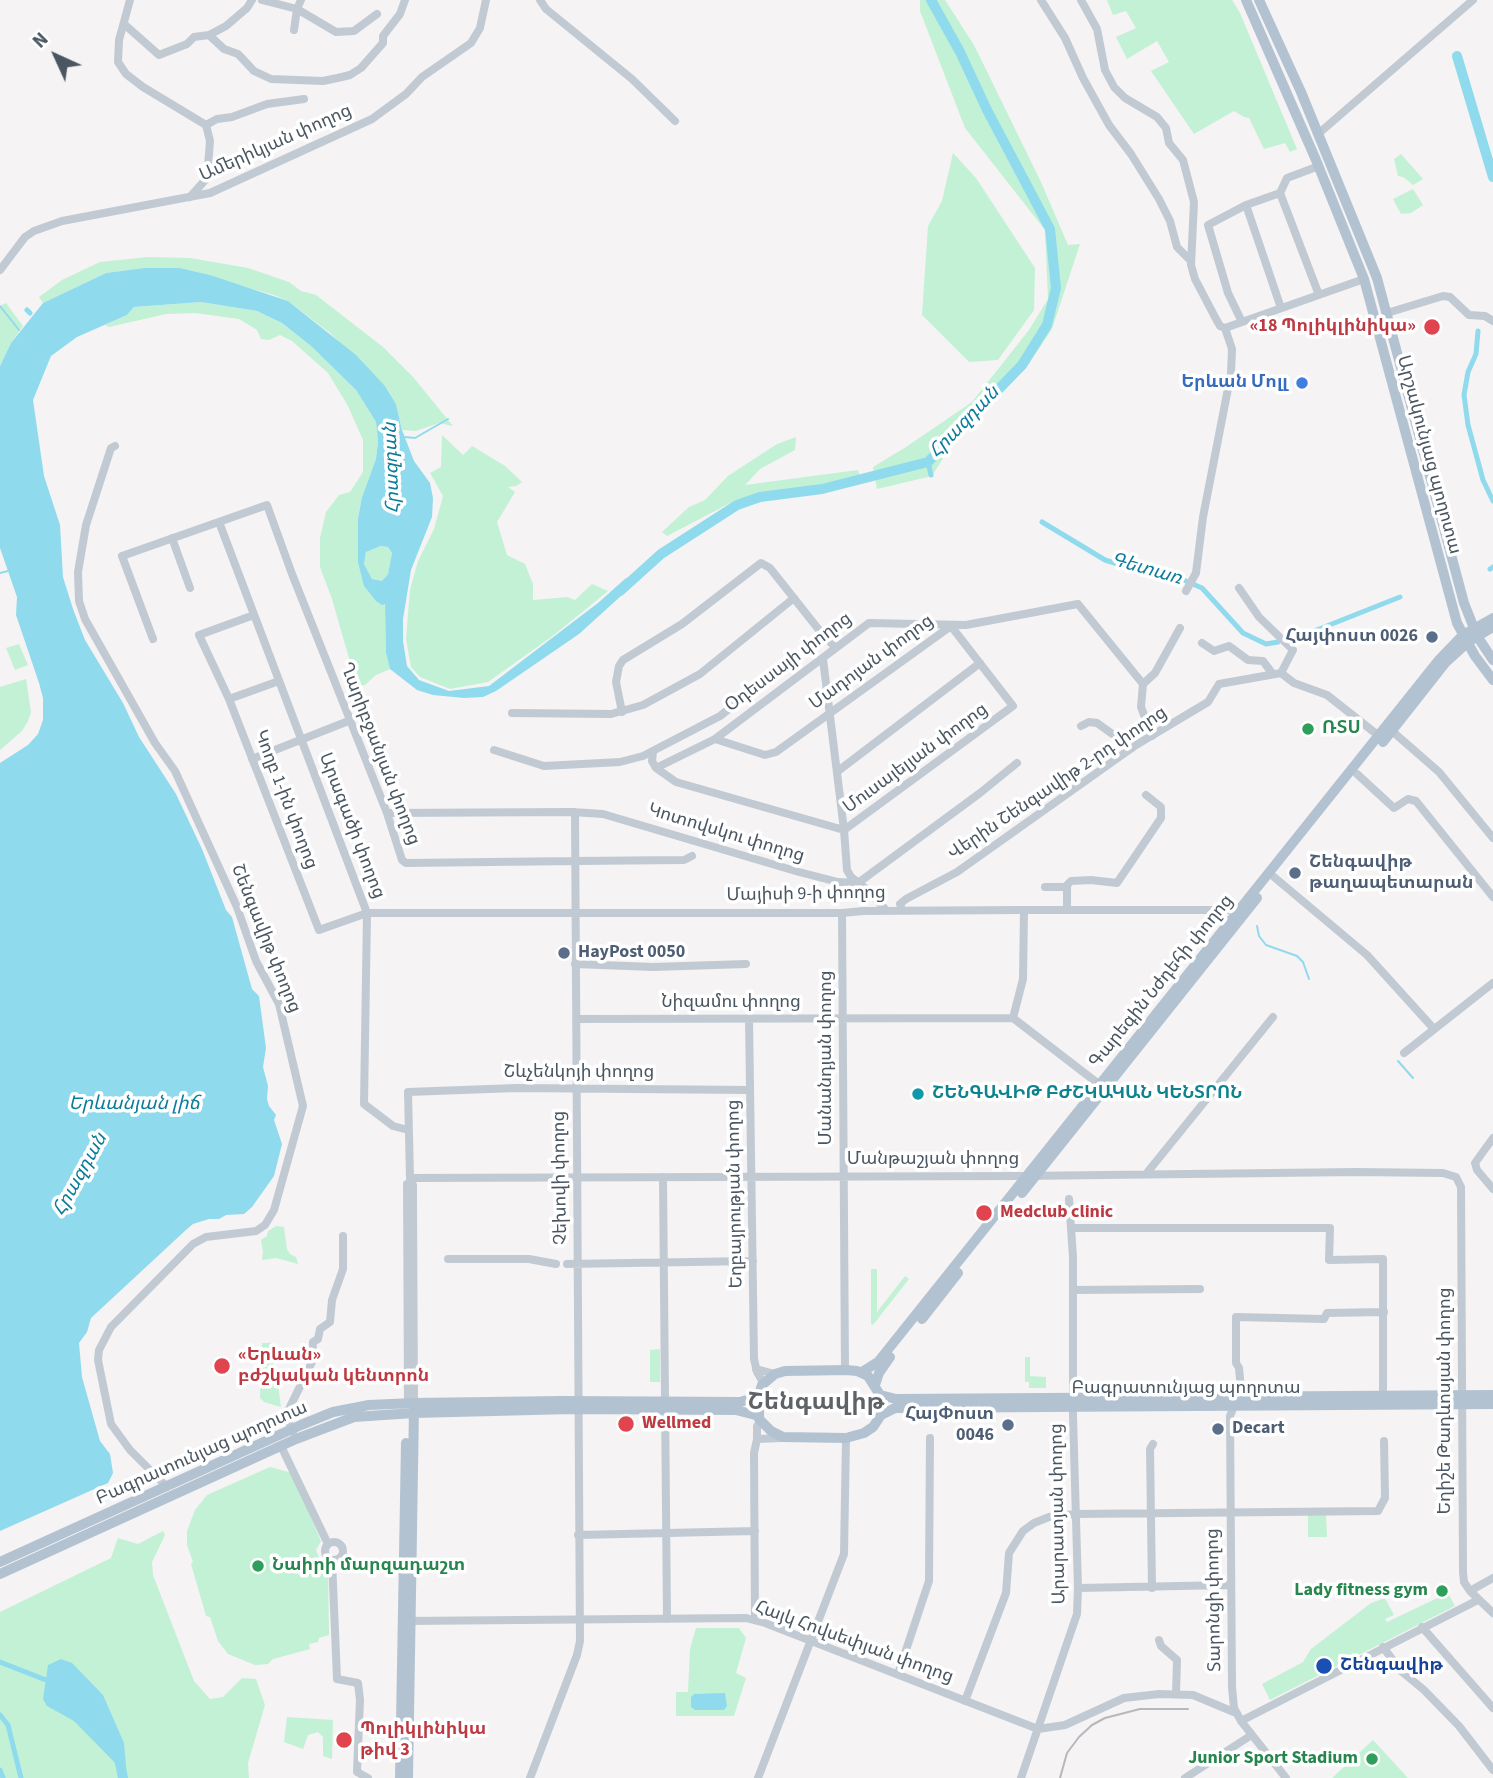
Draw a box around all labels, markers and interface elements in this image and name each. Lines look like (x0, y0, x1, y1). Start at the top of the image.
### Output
north arrow (21, 21, 91, 91)
text: N (27, 27, 55, 55)
street label: Ամերիկյան փողոց (197, 101, 355, 187)
place label: «18 Պոլիկլինիկա» (1250, 316, 1416, 338)
marker: «18 Պոլիկլինիկա» (1422, 317, 1442, 337)
street label: Արշակունյաց պողոտա (1391, 353, 1465, 557)
place label: Երևան Մոլլ (1181, 372, 1288, 394)
marker: Երևան Մոլլ (1294, 375, 1310, 391)
water label: Հրազդան (925, 382, 1005, 464)
water label: Հրազդան (380, 422, 406, 514)
water label: Գետառ (1108, 549, 1184, 591)
street label: Օդեսսայի փողոց (721, 608, 857, 718)
street label: Մադոյան փողոց (806, 611, 938, 715)
place label: Հայփոստ 0026 (1285, 626, 1418, 648)
marker: Հայփոստ 0026 (1424, 629, 1440, 645)
street label: Ղարիբջանյան փողոց (334, 659, 424, 849)
street label: Մուսայելյան փողոց (840, 699, 992, 819)
street label: Վերին Շենգավիթ 2-րդ փողոց (944, 702, 1172, 866)
place label: ՌՏՍ (1322, 718, 1361, 740)
marker: ՌՏՍ (1300, 721, 1316, 737)
street label: Կողբ 1-ին փողոց (249, 727, 321, 873)
street label: Արագածի փողոց (313, 750, 389, 902)
street label: Կոտովսկու փողոց (645, 800, 807, 868)
place label: Շենգավիթ թաղապետարան (1309, 852, 1474, 894)
street label: Շենգավիթ փողոց (225, 862, 305, 1016)
marker: Շենգավիթ թաղապետարան (1287, 865, 1303, 881)
street label: Մայիսի 9-ի փողոց (726, 883, 886, 907)
street label: Գարեգին Նժդեհի փողոց (1085, 891, 1239, 1073)
place label: HayPost 0050 (578, 942, 685, 964)
marker: HayPost 0050 (556, 945, 572, 961)
street label: Մանանդյան փողոց (816, 970, 838, 1146)
street label: Նիզամու փողոց (661, 992, 801, 1014)
street label: Շևչենկոյի փողոց (504, 1062, 654, 1084)
place label: ՇԵՆԳԱՎԻԹ ԲԺՇԿԱԿԱՆ ԿԵՆՏՐՈՆ (932, 1083, 1242, 1105)
marker: ՇԵՆԳԱՎԻԹ ԲԺՇԿԱԿԱՆ ԿԵՆՏՐՈՆ (910, 1086, 926, 1102)
water label: Երևանյան լիճ (69, 1094, 199, 1116)
street label: Եղբայրության փողոց (724, 1099, 748, 1289)
street label: Չեխովի փողոց (549, 1111, 573, 1245)
water label: Հրազդան (49, 1130, 113, 1220)
street label: Մանթաշյան փողոց (847, 1149, 1019, 1171)
place label: Medclub clinic (1000, 1202, 1113, 1224)
marker: Medclub clinic (974, 1203, 994, 1223)
street label: Եղիշե Թադևոսյան փողոց (1435, 1288, 1457, 1514)
place label: «Երևան» բժշկական կենտրոն (238, 1345, 429, 1388)
marker: «Երևան» բժշկական կենտրոն (212, 1356, 232, 1376)
street label: Բագրատունյաց պողոտա (1071, 1378, 1301, 1400)
district label: Շենգավիթ (747, 1390, 885, 1418)
street label: Բագրատունյաց պողոտա (93, 1398, 311, 1510)
place label: ՀայՓոստ 0046 (905, 1404, 994, 1446)
place label: Wellmed (642, 1413, 711, 1435)
marker: Wellmed (616, 1414, 636, 1434)
marker: ՀայՓոստ 0046 (1000, 1417, 1016, 1433)
place label: Decart (1232, 1418, 1285, 1440)
marker: Decart (1210, 1421, 1226, 1437)
street label: Արարատյան փողոց (1047, 1423, 1071, 1605)
street label: Տարոնցի փողոց (1203, 1528, 1227, 1672)
place label: Նաիրի մարզադաշտ (272, 1555, 465, 1577)
marker: Նաիրի մարզադաշտ (250, 1558, 266, 1574)
place label: Lady fitness gym (1294, 1580, 1428, 1602)
marker: Lady fitness gym (1434, 1583, 1450, 1599)
street label: Հայկ Հովսեփյան փողոց (752, 1597, 956, 1689)
place label: Շենգավիթ (1340, 1655, 1443, 1677)
marker: Շենգավիթ (1314, 1656, 1334, 1676)
place label: Պոլիկլինիկա թիվ 3 (360, 1719, 486, 1762)
marker: Պոլիկլինիկա թիվ 3 (334, 1730, 354, 1750)
place label: Junior Sport Stadium (1188, 1748, 1358, 1770)
marker: Junior Sport Stadium (1364, 1751, 1380, 1767)

